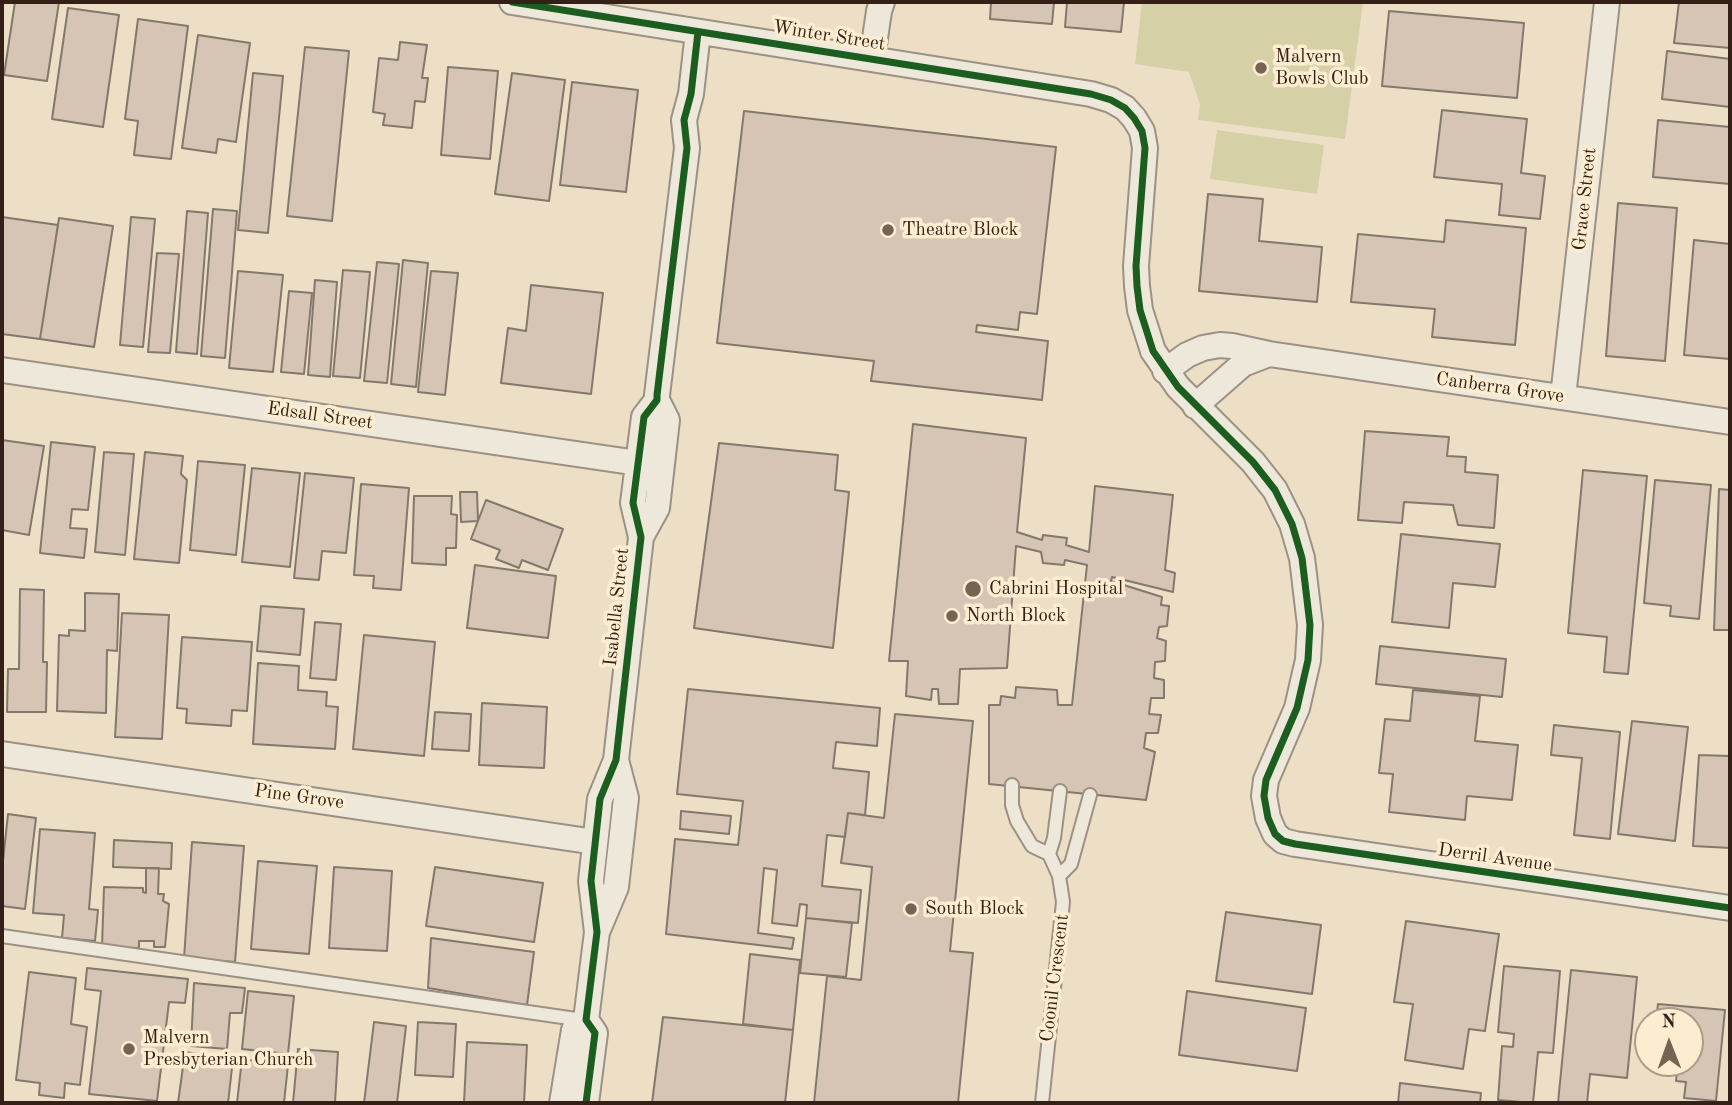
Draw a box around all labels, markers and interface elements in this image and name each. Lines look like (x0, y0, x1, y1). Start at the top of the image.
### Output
street label: Winter Street (771, 16, 887, 56)
place label: Malvern Bowls Club (1275, 46, 1368, 90)
marker: Malvern Bowls Club (1253, 60, 1269, 76)
street label: Grace Street (1568, 146, 1602, 252)
place label: Theatre Block (902, 219, 1018, 241)
marker: Theatre Block (880, 222, 896, 238)
street label: Canberra Grove (1434, 368, 1566, 408)
street label: Edsall Street (266, 397, 374, 435)
street label: Isabella Street (599, 547, 635, 667)
place label: Cabrini Hospital (989, 578, 1123, 600)
marker: Cabrini Hospital (963, 579, 983, 599)
place label: North Block (966, 605, 1066, 627)
marker: North Block (944, 608, 960, 624)
street label: Pine Grove (253, 779, 345, 815)
street label: Derril Avenue (1436, 839, 1554, 877)
place label: South Block (925, 898, 1024, 920)
marker: South Block (903, 901, 919, 917)
street label: Coonil Crescent (1036, 913, 1074, 1043)
north arrow (1634, 1007, 1704, 1077)
text: N (1661, 1013, 1676, 1032)
place label: Malvern Presbyterian Church (143, 1027, 313, 1071)
marker: Malvern Presbyterian Church (121, 1041, 137, 1057)

